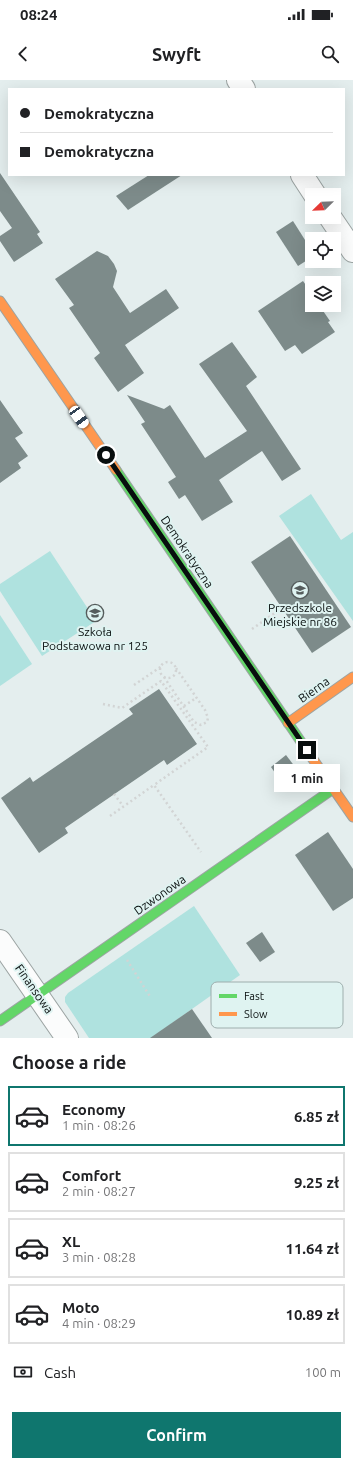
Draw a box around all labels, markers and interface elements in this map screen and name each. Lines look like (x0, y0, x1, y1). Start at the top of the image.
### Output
text: 08:24 (20, 6, 58, 23)
icon: back (12, 43, 34, 65)
icon: search (319, 43, 341, 65)
text: Swyft (152, 44, 201, 64)
text: Demokratyczna (44, 105, 154, 122)
text: Demokratyczna (44, 143, 154, 160)
north arrow (305, 188, 341, 224)
map controls (305, 188, 341, 312)
button: locate (305, 232, 341, 268)
button: layers (305, 276, 341, 312)
car (67, 404, 91, 430)
route start (97, 446, 115, 464)
street label: Demokratyczna (159, 513, 216, 590)
school or university icon: Przedszkole Miejskie nr 86 (290, 580, 310, 600)
place label: Przedszkole Miejskie nr 86 (263, 601, 337, 628)
school or university icon: Szkoła Podstawowa nr 125 (85, 603, 105, 623)
place label: Szkoła Podstawowa nr 125 (42, 625, 148, 652)
street label: Bierna (296, 674, 332, 705)
route end (298, 741, 316, 759)
callout: 1 min (274, 764, 340, 792)
text: 1 min (291, 771, 323, 785)
street label: Dzwonowa (132, 872, 188, 917)
street label: Finansowa (13, 962, 56, 1016)
legend (211, 982, 343, 1028)
text: Fast (244, 990, 265, 1002)
text: Slow (244, 1008, 268, 1020)
text: Choose a ride (12, 1052, 126, 1072)
icon: car (14, 1098, 50, 1134)
text: Economy (62, 1101, 126, 1118)
text: 6.85 zł (294, 1108, 339, 1125)
text: 1 min · 08:26 (62, 1118, 136, 1132)
icon: car (14, 1164, 50, 1200)
text: Comfort (62, 1167, 121, 1184)
text: 9.25 zł (294, 1174, 339, 1191)
text: 2 min · 08:27 (62, 1184, 136, 1198)
icon: car (14, 1230, 50, 1266)
text: XL (62, 1233, 80, 1250)
text: 11.64 zł (285, 1240, 339, 1257)
text: 3 min · 08:28 (62, 1250, 136, 1264)
icon: car (14, 1296, 50, 1332)
text: Moto (62, 1299, 100, 1316)
text: 10.89 zł (285, 1306, 339, 1323)
text: 4 min · 08:29 (62, 1316, 136, 1330)
icon: cash (12, 1361, 34, 1383)
text: Cash (44, 1364, 76, 1381)
text: 100 m (305, 1365, 341, 1379)
button: Confirm (12, 1412, 341, 1458)

